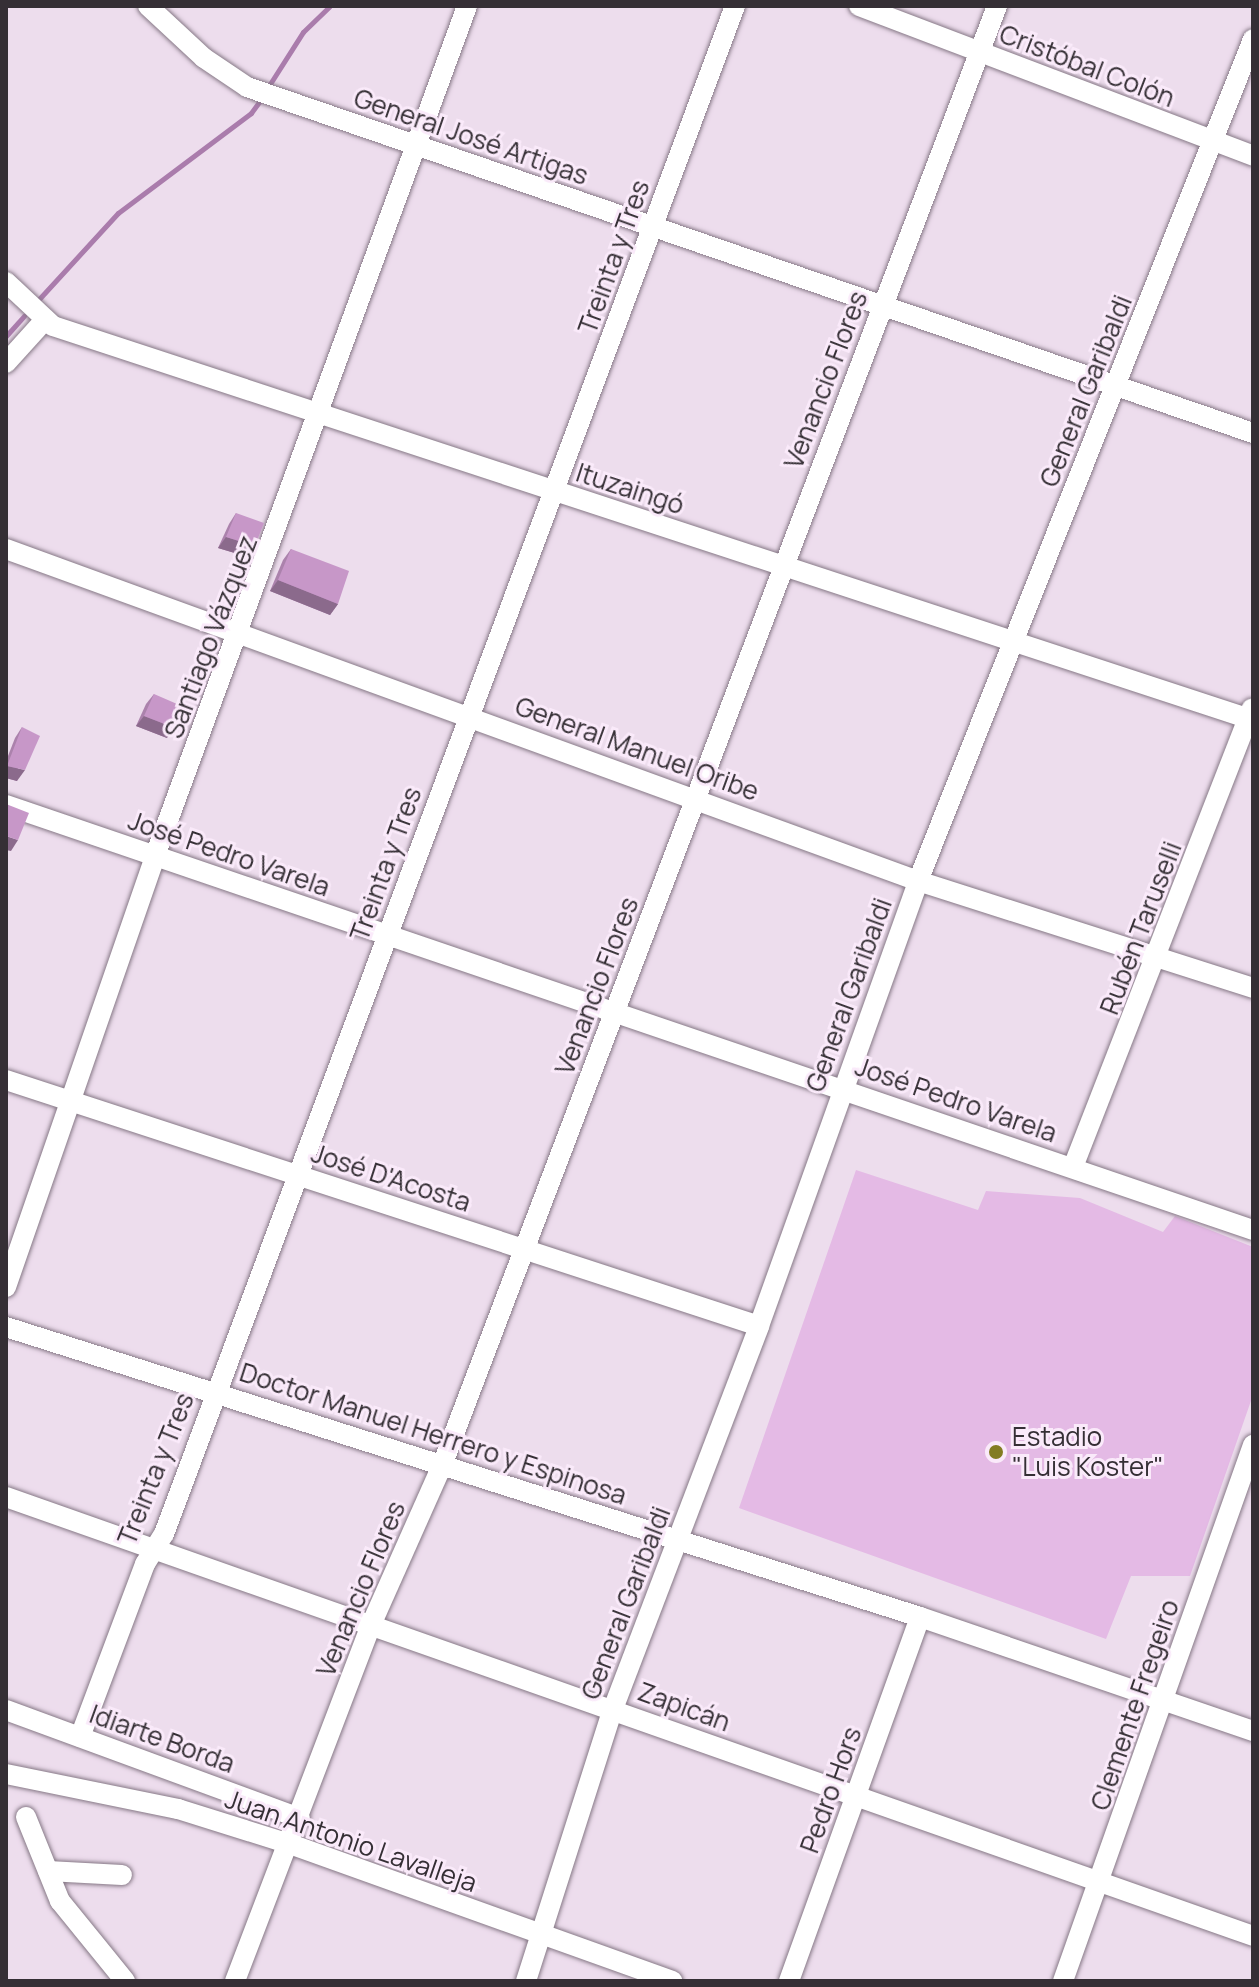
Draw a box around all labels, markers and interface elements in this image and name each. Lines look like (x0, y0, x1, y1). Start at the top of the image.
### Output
street label: Cristóbal Colón (995, 18, 1179, 114)
street label: General José Artigas (350, 82, 592, 192)
street label: Treinta y Tres (572, 176, 656, 338)
street label: Venancio Flores (778, 287, 874, 473)
street label: General Garibaldi (1033, 291, 1139, 491)
street label: Ituzaingó (572, 457, 688, 521)
street label: Santiago Vázquez (158, 531, 264, 743)
street label: General Manuel Oribe (511, 690, 763, 808)
street label: Treinta y Tres (344, 783, 428, 945)
street label: José Pedro Varela (124, 805, 334, 903)
street label: Rubén Taruselli (1094, 837, 1188, 1019)
street label: Venancio Flores (549, 893, 645, 1079)
street label: General Garibaldi (799, 894, 899, 1096)
street label: José Pedro Varela (851, 1051, 1061, 1149)
street label: José D'Acosta (307, 1138, 475, 1218)
street label: Doctor Manuel Herrero y Espinosa (236, 1357, 630, 1511)
street label: Treinta y Tres (111, 1388, 201, 1550)
place label: Estadio "Luis Koster" (1012, 1421, 1164, 1482)
marker: Estadio "Luis Koster" (987, 1443, 1005, 1461)
street label: Venancio Flores (310, 1497, 412, 1681)
street label: General Garibaldi (575, 1502, 677, 1704)
street label: Clemente Fregeiro (1084, 1596, 1186, 1814)
street label: Zapicán (634, 1676, 734, 1738)
street label: Idiarte Borda (85, 1698, 239, 1780)
street label: Pedro Hors (794, 1723, 868, 1857)
street label: Juan Antonio Lavalleja (221, 1783, 481, 1899)

